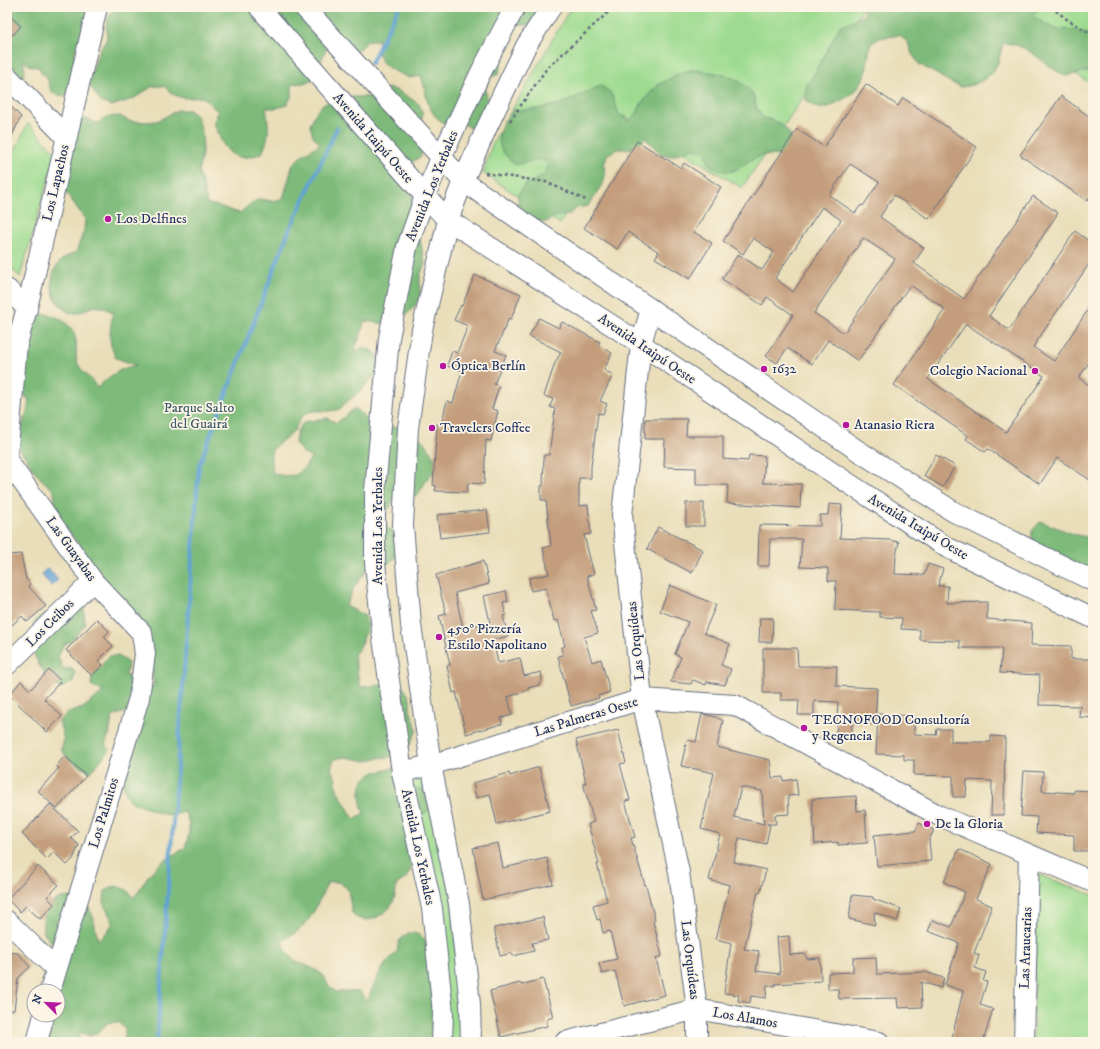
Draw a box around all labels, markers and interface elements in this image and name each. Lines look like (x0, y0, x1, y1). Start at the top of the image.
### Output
street label: Avenida Itaipú Oeste (329, 89, 417, 187)
street label: Avenida Los Yerbales (402, 128, 463, 244)
street label: Los Lapachos (38, 142, 74, 223)
place label: Los Delfines (116, 210, 187, 228)
marker: Los Delfines (103, 214, 113, 224)
street label: Avenida Itaipú Oeste (595, 310, 700, 389)
place label: Óptica Berlín (451, 357, 527, 375)
place label: 1632 (772, 360, 797, 378)
marker: Óptica Berlín (438, 361, 448, 371)
place label: Colegio Nacional (930, 362, 1028, 380)
marker: 1632 (759, 364, 769, 374)
marker: Colegio Nacional (1030, 366, 1040, 376)
park label: Parque Salto del Guairá (164, 399, 234, 433)
place label: Atanasio Riera (854, 416, 935, 434)
place label: Travelers Coffee (440, 419, 531, 437)
marker: Atanasio Riera (841, 420, 851, 430)
marker: Travelers Coffee (427, 423, 437, 433)
street label: Avenida Los Yerbales (369, 467, 387, 585)
street label: Avenida Itaipú Oeste (864, 490, 972, 564)
street label: Las Guayabas (41, 513, 101, 585)
street label: Los Ceibos (22, 595, 78, 651)
street label: Las Orquídeas (623, 600, 649, 681)
place label: 450° Pizzería Estilo Napolitano (447, 620, 547, 654)
marker: 450° Pizzería Estilo Napolitano (434, 632, 444, 642)
street label: Las Palmeras Oeste (532, 693, 640, 741)
place label: TECNOFOOD Consultoría y Regencia (812, 711, 970, 745)
marker: TECNOFOOD Consultoría y Regencia (799, 723, 809, 733)
street label: Los Palmitos (85, 775, 123, 850)
street label: Avenida Los Yerbales (397, 787, 439, 907)
place label: De la Gloria (935, 815, 1003, 833)
marker: De la Gloria (922, 819, 932, 829)
street label: Las Araucarias (1016, 906, 1036, 989)
street label: Las Orquídeas (676, 919, 704, 1001)
north arrow (26, 983, 66, 1023)
text: N (30, 992, 46, 1006)
street label: Los Alamos (711, 1003, 779, 1033)

